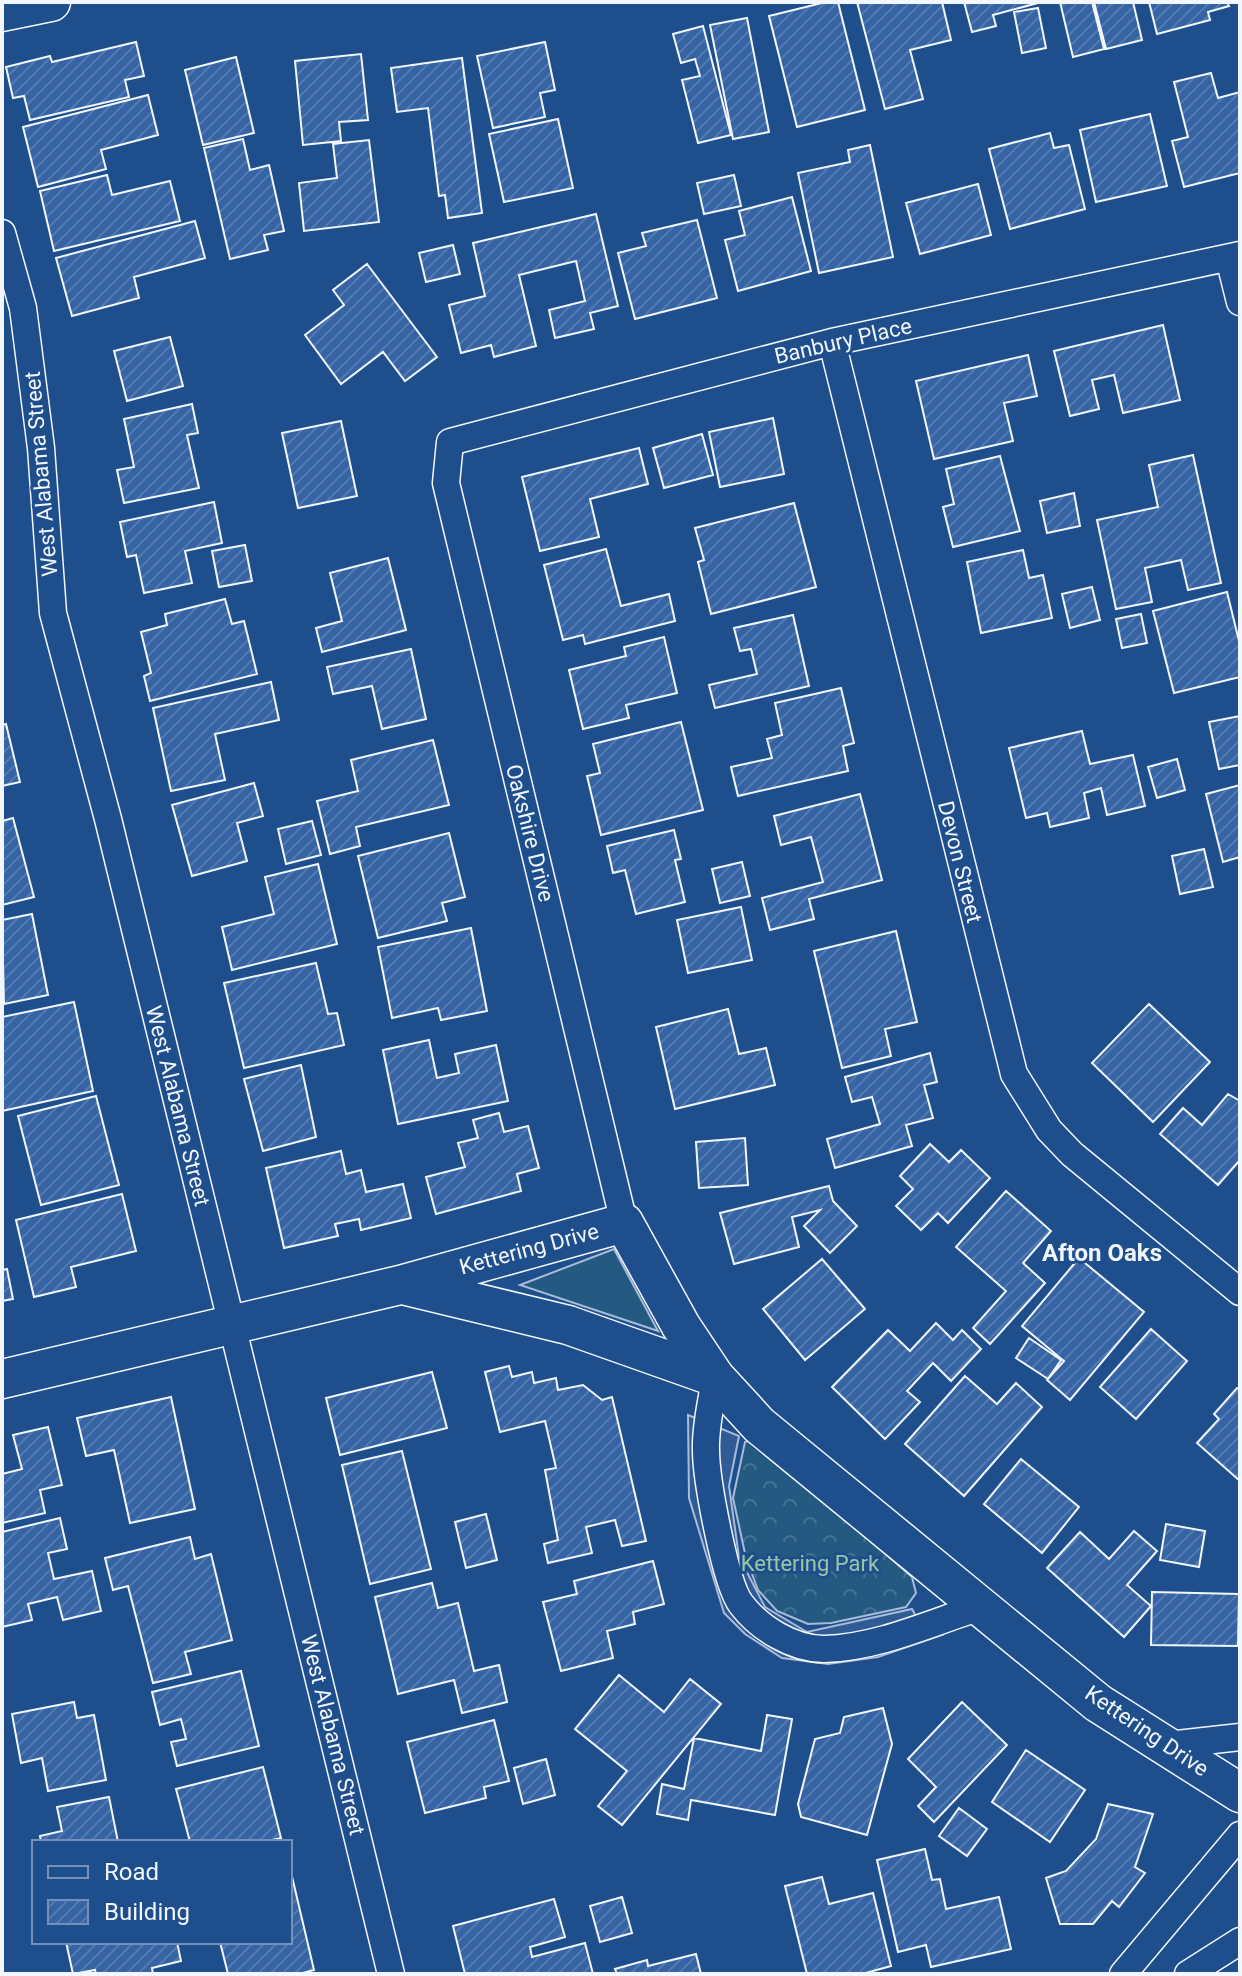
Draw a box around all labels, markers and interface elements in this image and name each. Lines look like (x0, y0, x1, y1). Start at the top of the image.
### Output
street label: Banbury Place (772, 313, 914, 369)
street label: West Alabama Street (20, 370, 62, 578)
street label: Oakshire Drive (501, 762, 559, 904)
street label: Devon Street (933, 798, 987, 926)
street label: West Alabama Street (141, 1003, 215, 1209)
street label: Kettering Drive (456, 1218, 602, 1280)
district label: Afton Oaks (1042, 1239, 1162, 1267)
park label: Kettering Park (741, 1551, 880, 1576)
street label: West Alabama Street (296, 1632, 370, 1838)
street label: Kettering Drive (1081, 1681, 1213, 1781)
legend (32, 1840, 292, 1944)
text: Road (104, 1858, 159, 1886)
text: Building (104, 1898, 190, 1926)

